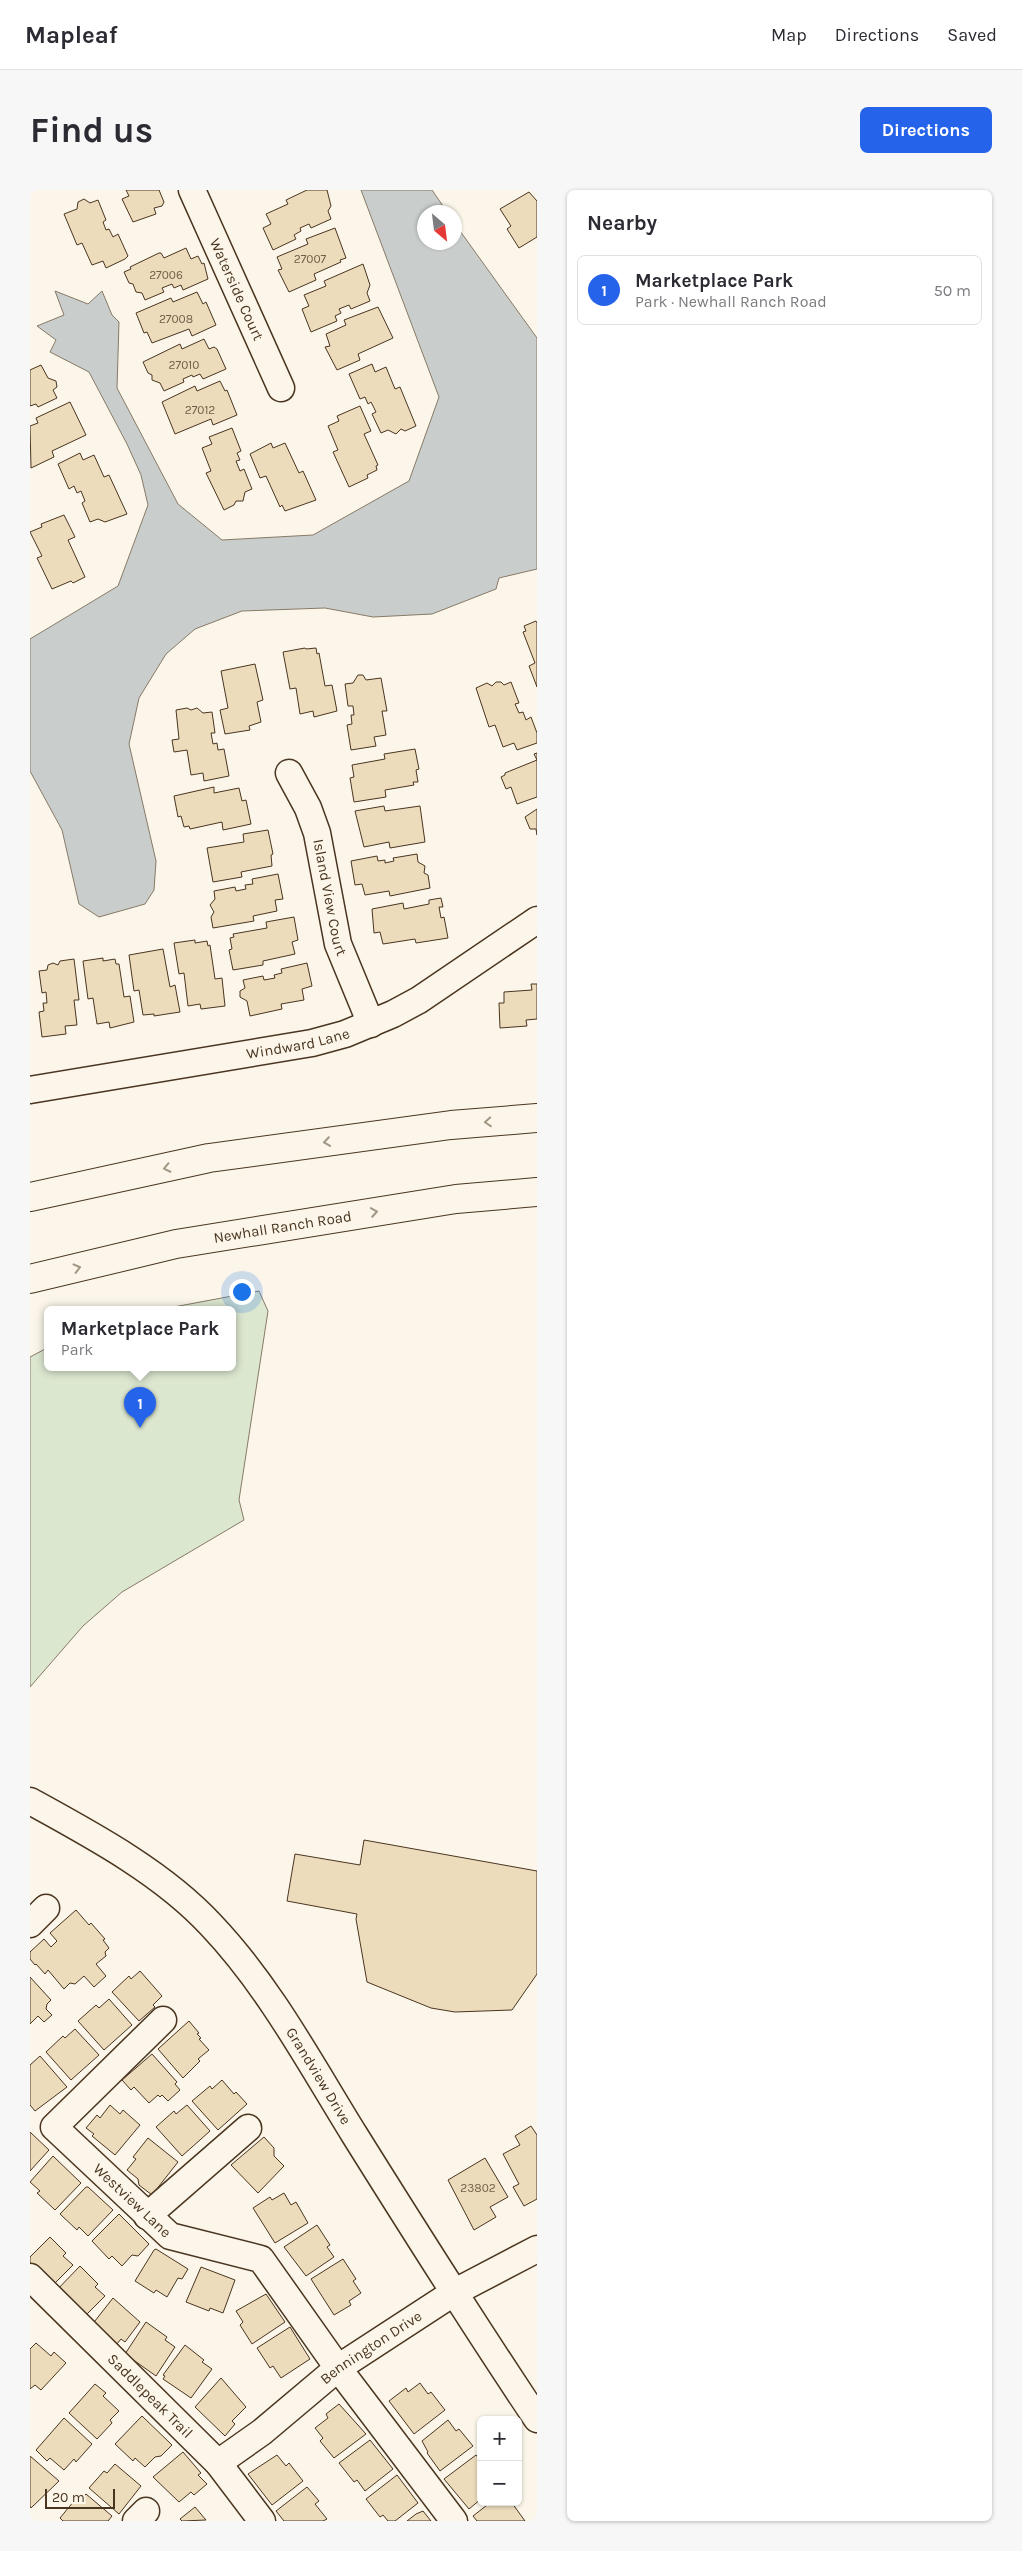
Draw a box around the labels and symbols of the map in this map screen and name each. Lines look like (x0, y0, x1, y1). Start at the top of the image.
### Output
north arrow (417, 205, 462, 250)
street label: Waterside Court (206, 236, 268, 344)
house number: 27007 (294, 252, 327, 266)
house number: 27006 (149, 268, 183, 282)
house number: 27008 (159, 312, 193, 326)
house number: 27010 (169, 358, 199, 372)
house number: 27012 (185, 403, 215, 417)
street label: Island View Court (309, 837, 351, 959)
street label: Windward Lane (245, 1024, 352, 1063)
one-way arrow (484, 1116, 492, 1127)
one-way arrow (323, 1136, 331, 1147)
one-way arrow (162, 1162, 171, 1172)
street label: Newhall Ranch Road (212, 1207, 353, 1247)
one-way arrow (370, 1207, 379, 1217)
one-way arrow (73, 1263, 82, 1274)
your location (229, 1279, 255, 1305)
pin: 1 (124, 1387, 156, 1428)
street label: Grandview Drive (282, 2024, 355, 2128)
street label: Westview Lane (89, 2160, 175, 2241)
house number: 23802 (460, 2181, 496, 2195)
street label: Bennington Drive (316, 2307, 425, 2388)
street label: Saddlepeak Trail (104, 2350, 196, 2442)
scale bar (45, 2486, 115, 2509)

